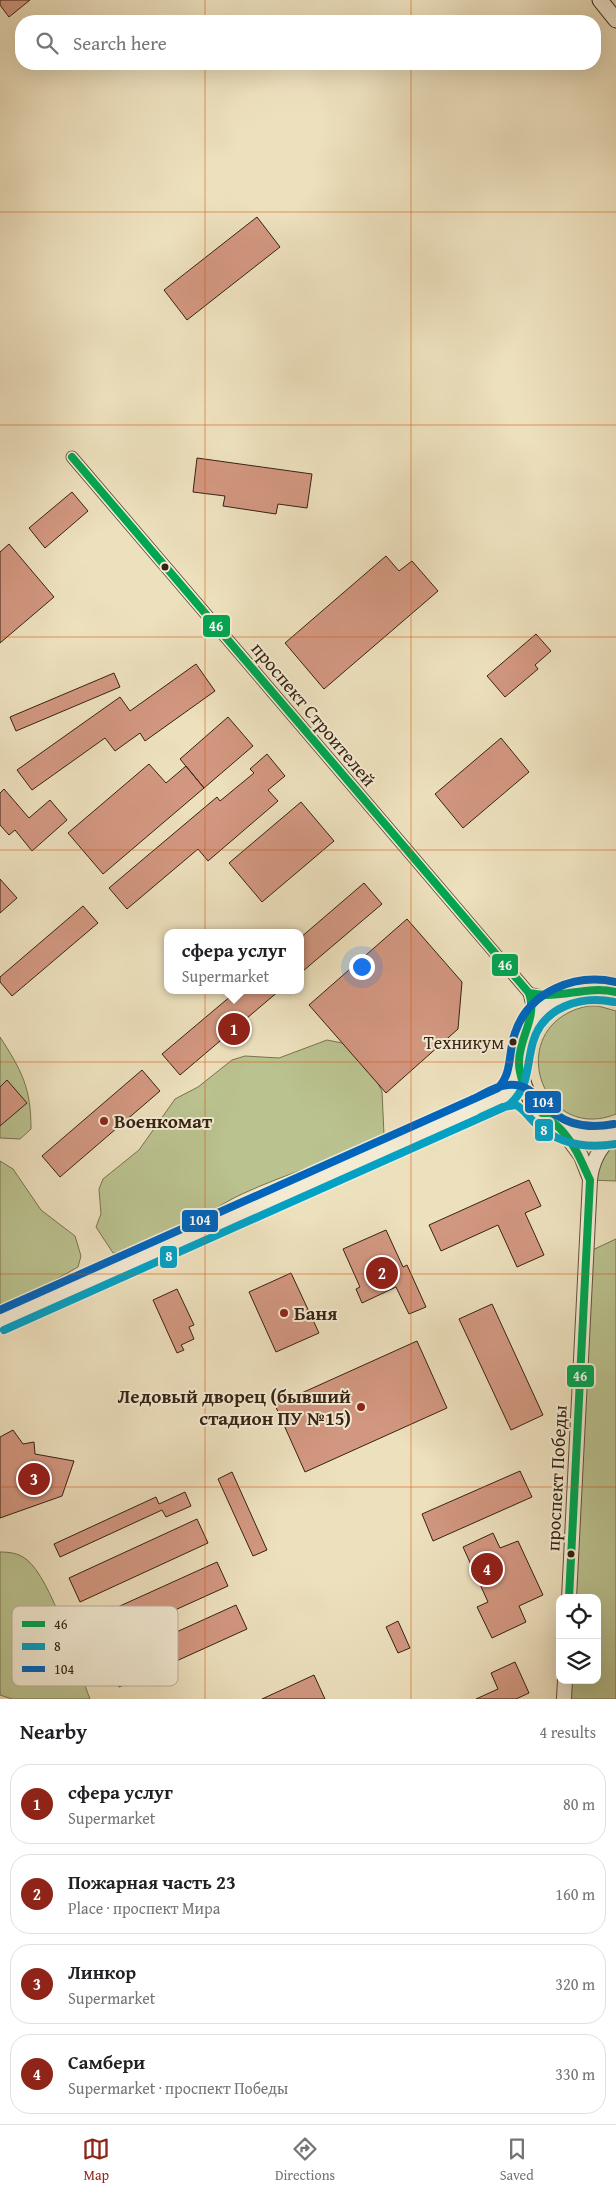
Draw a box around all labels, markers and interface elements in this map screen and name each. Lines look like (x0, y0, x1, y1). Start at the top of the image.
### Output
search box (15, 15, 601, 70)
icon: search (33, 29, 61, 57)
text: Search here (73, 29, 167, 57)
unlabelled marker (160, 562, 170, 572)
line badge: 46 (202, 614, 231, 638)
text: 46 (209, 616, 223, 636)
street label: проспект Строителей (245, 635, 383, 793)
popup (164, 929, 304, 994)
text: сфера услуг (182, 936, 286, 964)
line badge: 46 (491, 953, 519, 977)
your location (349, 954, 375, 980)
text: 46 (498, 955, 512, 975)
text: Supermarket (182, 964, 269, 988)
pin: 1 (218, 1010, 250, 1048)
place label: Техникум (424, 1029, 504, 1056)
marker: Техникум (508, 1037, 518, 1047)
line badge: 104 (524, 1090, 562, 1114)
text: 104 (532, 1092, 554, 1112)
place label: Военкомат (114, 1107, 213, 1135)
marker: Военкомат (98, 1115, 110, 1127)
line badge: 8 (534, 1118, 554, 1142)
text: 8 (540, 1120, 548, 1140)
line badge: 104 (181, 1209, 219, 1233)
text: 104 (189, 1210, 211, 1230)
line badge: 8 (159, 1245, 178, 1269)
text: 8 (165, 1246, 173, 1266)
pin: 2 (366, 1254, 398, 1292)
place label: Баня (294, 1299, 337, 1327)
marker: Баня (278, 1307, 290, 1319)
line badge: 46 (566, 1364, 595, 1388)
text: 46 (573, 1366, 587, 1386)
place label: Ледовый дворец (бывший cтадион ПУ №15) (118, 1382, 351, 1432)
marker: Ледовый дворец (бывший cтадион ПУ №15) (355, 1401, 367, 1413)
street label: проспект Победы (538, 1404, 574, 1552)
pin: 3 (18, 1460, 50, 1498)
unlabelled marker (566, 1549, 576, 1559)
pin: 4 (471, 1550, 503, 1588)
map controls (556, 1594, 601, 1684)
button: locate (556, 1594, 601, 1639)
legend (12, 1606, 178, 1686)
text: 46 (54, 1614, 68, 1634)
text: 8 (54, 1636, 61, 1656)
button: layers (556, 1639, 601, 1684)
text: 104 (54, 1659, 74, 1679)
text: Nearby (20, 1716, 87, 1747)
text: 4 results (539, 1720, 596, 1744)
text: сфера услуг (68, 1778, 173, 1806)
text: 1 (33, 1792, 41, 1816)
text: 80 m (563, 1792, 595, 1816)
text: Supermarket (68, 1806, 155, 1830)
text: Пожарная часть 23 (68, 1868, 236, 1896)
text: 2 (33, 1882, 41, 1906)
text: 160 m (555, 1882, 595, 1906)
text: Place · проспект Мира (68, 1896, 220, 1920)
text: Линкор (68, 1958, 136, 1986)
text: 3 (33, 1972, 41, 1996)
text: 320 m (555, 1972, 595, 1996)
text: Supermarket (68, 1986, 155, 2010)
text: Самбери (68, 2048, 145, 2076)
text: 4 (33, 2062, 41, 2086)
text: 330 m (555, 2062, 595, 2086)
text: Supermarket · проспект Победы (68, 2076, 288, 2100)
tab: Map (82, 2135, 110, 2185)
tab: Directions (275, 2135, 335, 2185)
tab: Saved (500, 2135, 534, 2185)

